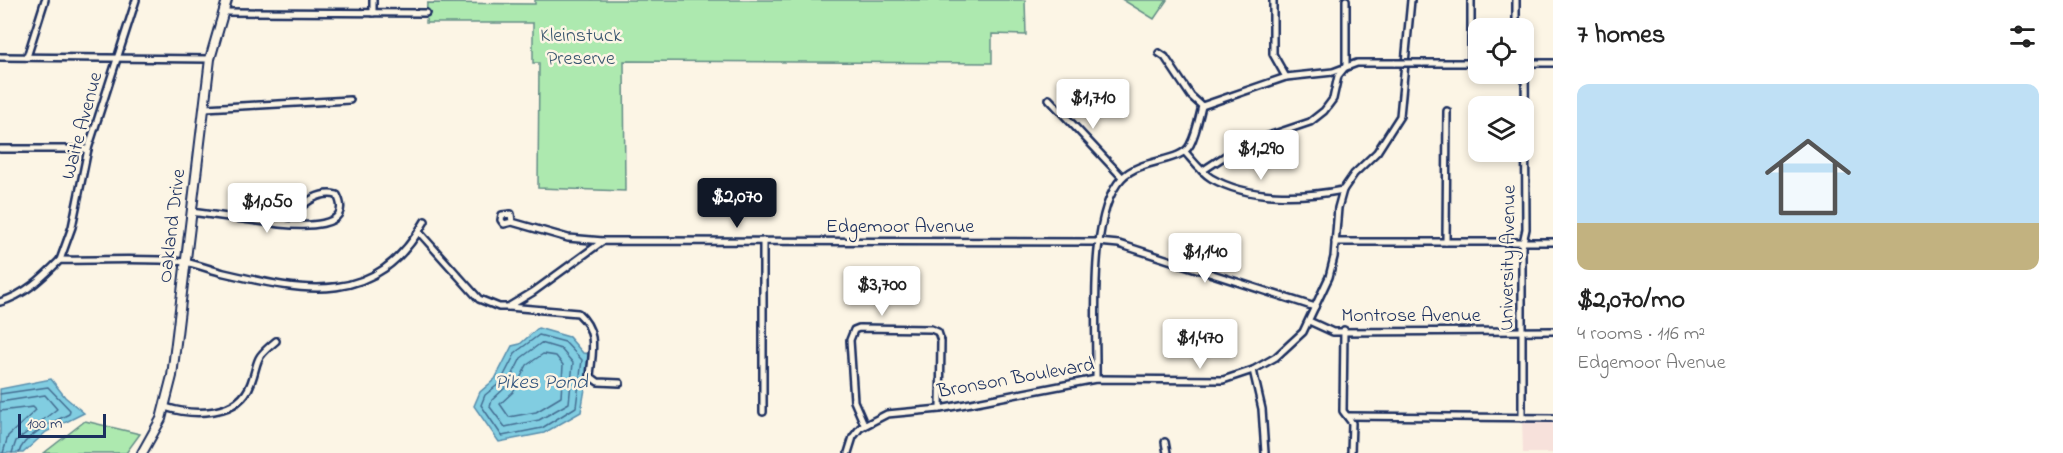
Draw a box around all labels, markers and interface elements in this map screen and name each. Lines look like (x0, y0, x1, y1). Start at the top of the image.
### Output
text: 7 homes (1577, 17, 1665, 55)
map controls (1468, 18, 1534, 162)
button: locate (1468, 18, 1534, 84)
icon: filters (2006, 20, 2039, 53)
park label: Kleinstuck Preserve (540, 22, 622, 74)
street label: Waite Avenue (55, 69, 111, 183)
pin: $1,710 (1044, 79, 1142, 130)
text: $1,710 (1070, 84, 1116, 113)
button: layers (1468, 96, 1534, 162)
icon: home (1754, 123, 1862, 231)
pin: $1,290 (1212, 130, 1310, 181)
text: $1,290 (1238, 135, 1284, 164)
street label: Oakland Drive (152, 167, 194, 285)
pin: $2,070 (688, 178, 786, 229)
pin: $1,050 (218, 183, 316, 234)
text: $2,070 (712, 183, 763, 212)
street label: University Avenue (1493, 185, 1525, 331)
text: $1,050 (242, 188, 292, 217)
street label: Edgemoor Avenue (826, 213, 974, 243)
pin: $1,140 (1156, 233, 1254, 284)
text: $1,140 (1182, 238, 1228, 267)
pin: $3,700 (833, 266, 931, 317)
text: $3,700 (857, 271, 907, 300)
text: $2,070/mo (1577, 282, 1685, 320)
street label: Montrose Avenue (1341, 302, 1481, 331)
pin: $1,470 (1151, 319, 1249, 370)
text: 4 rooms · 116 m² (1577, 320, 1705, 349)
text: $1,470 (1176, 324, 1224, 353)
text: Edgemoor Avenue (1577, 349, 1726, 378)
street label: Bronson Boulevard (934, 351, 1097, 407)
water label: Pikes Pond (494, 368, 589, 398)
scale bar (18, 411, 106, 438)
text: 100 m (27, 412, 62, 436)

